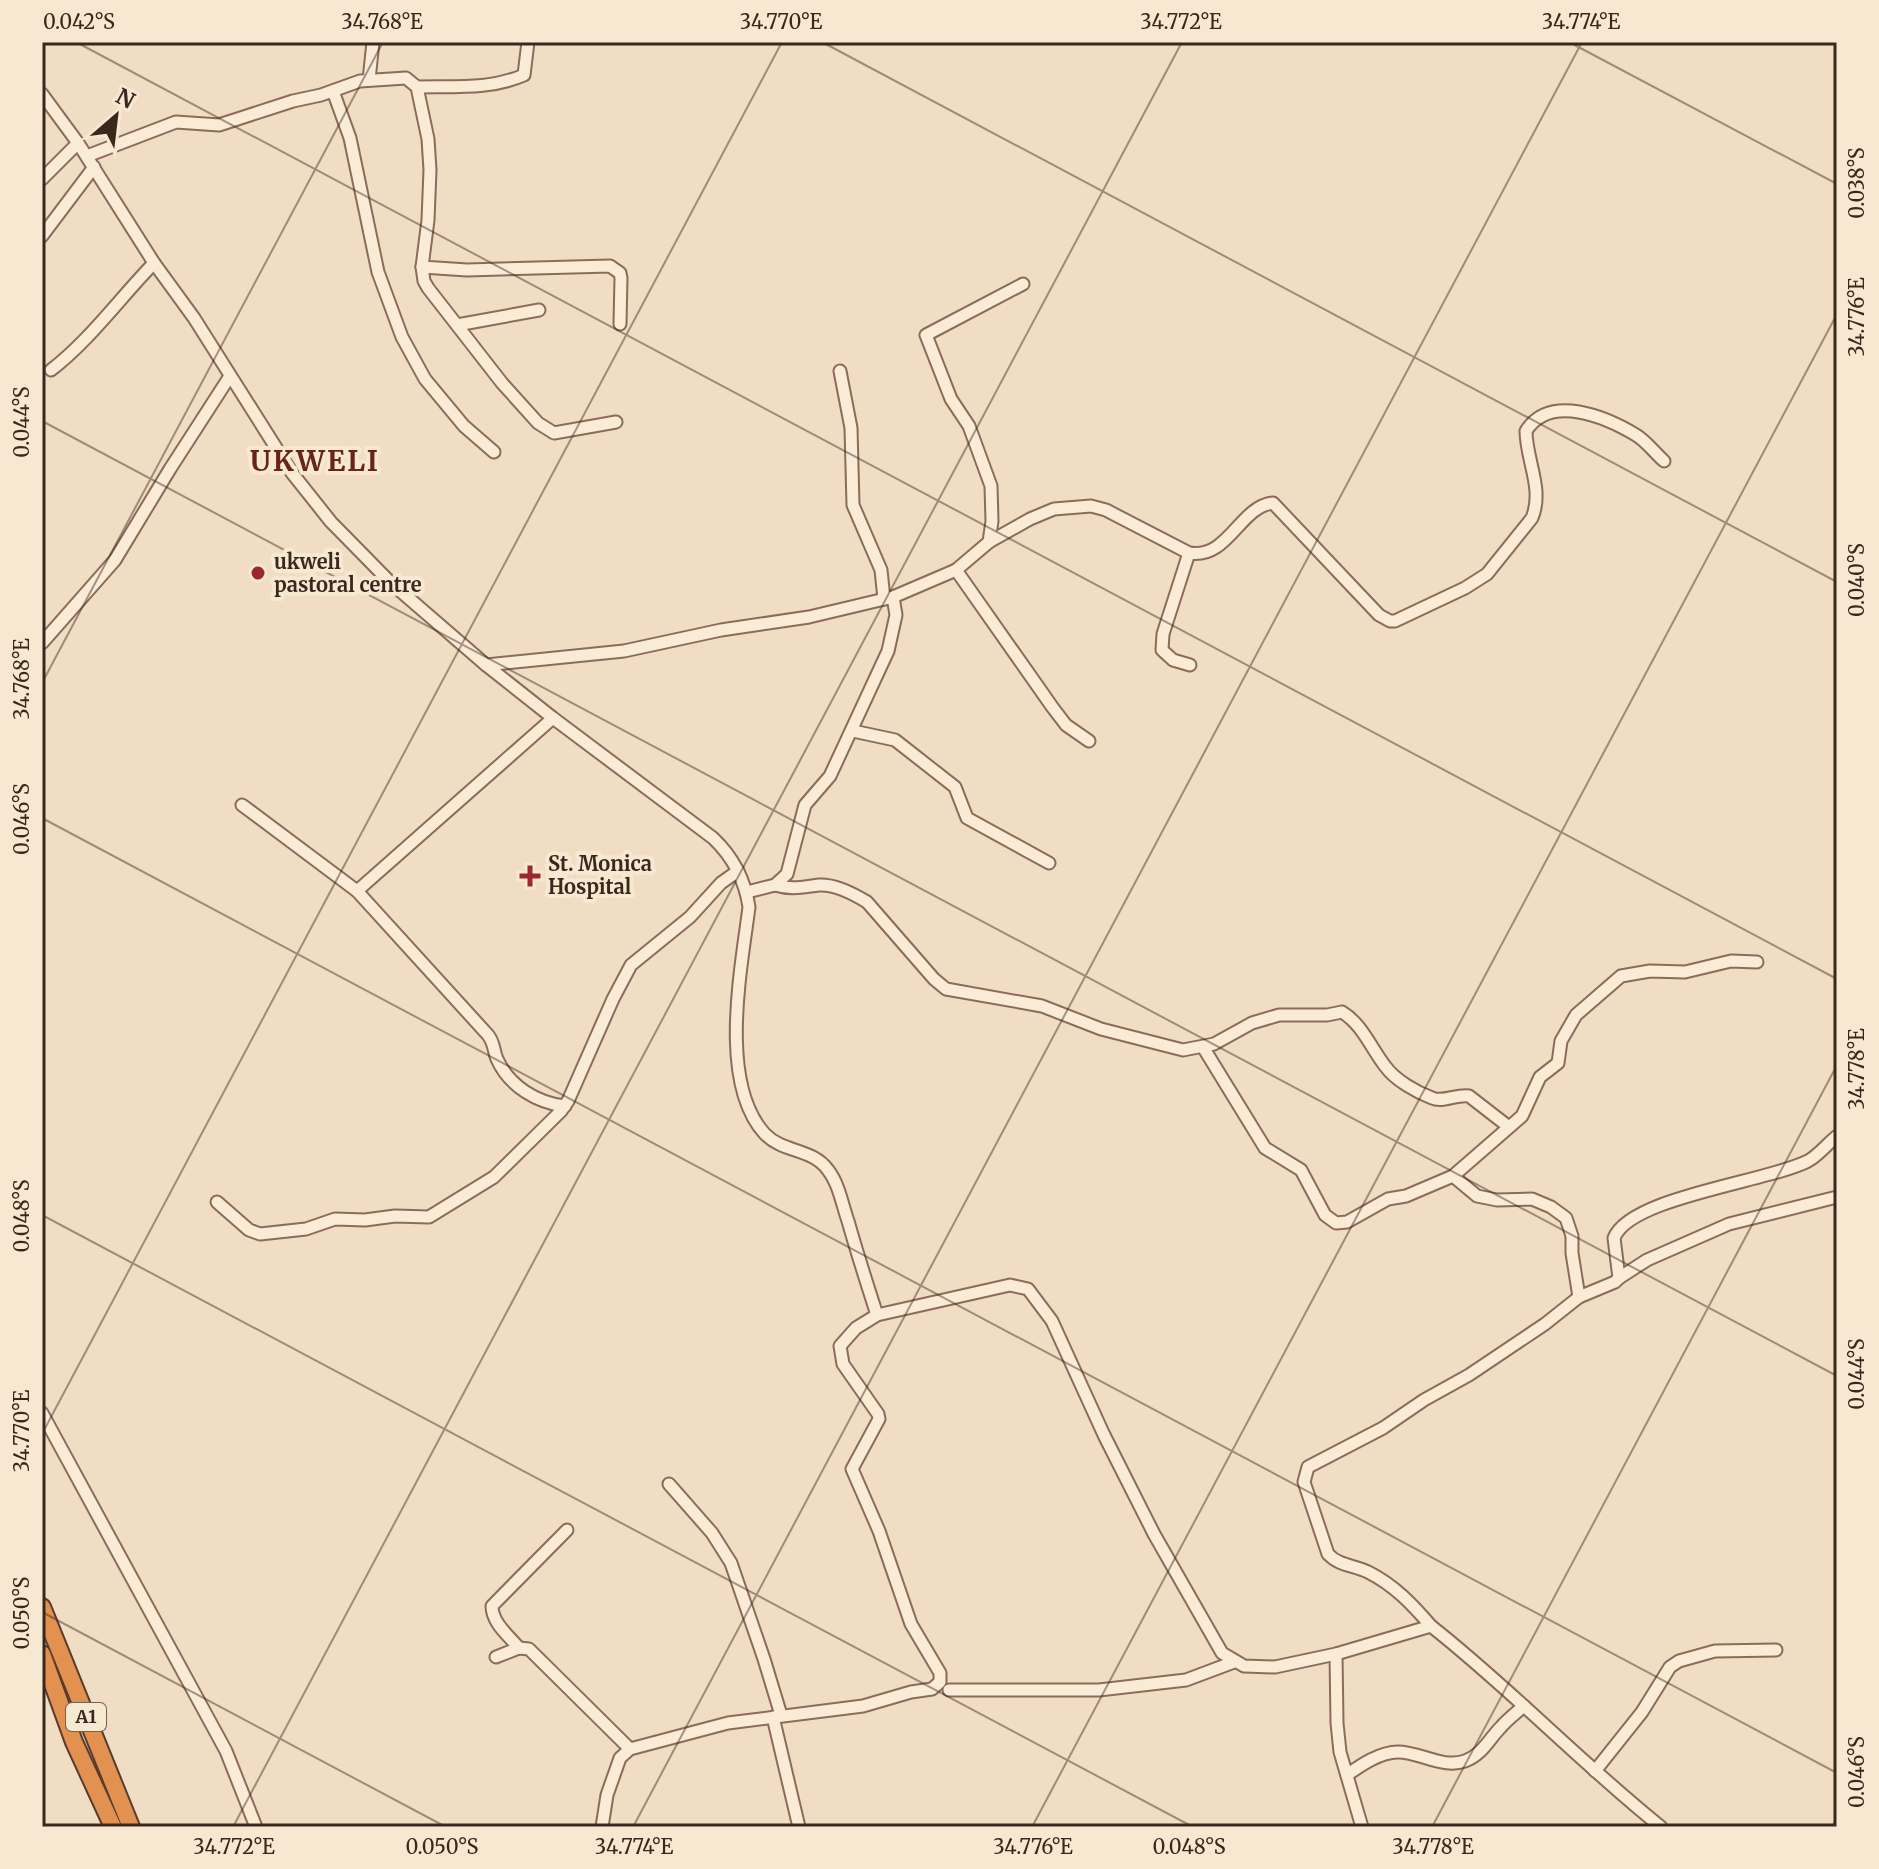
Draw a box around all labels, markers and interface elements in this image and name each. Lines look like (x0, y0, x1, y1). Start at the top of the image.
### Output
text: 0.042°S (43, 9, 115, 34)
text: 34.768°E (341, 9, 423, 34)
text: 34.770°E (740, 9, 822, 34)
text: 34.772°E (1140, 9, 1222, 34)
text: 34.774°E (1542, 9, 1621, 34)
north arrow (76, 76, 156, 156)
text: N (111, 82, 140, 115)
text: 0.038°S (1844, 147, 1869, 219)
text: 34.776°E (1844, 277, 1869, 357)
text: 0.044°S (9, 386, 34, 458)
district label: UKWELI (250, 443, 380, 479)
text: 0.040°S (1844, 543, 1869, 617)
place label: ukweli pastoral centre (274, 549, 422, 597)
marker: ukweli pastoral centre (249, 564, 267, 582)
text: 34.768°E (9, 638, 34, 720)
text: 0.046°S (9, 783, 34, 855)
place label: St. Monica Hospital (548, 851, 652, 899)
marker: St. Monica Hospital (519, 865, 541, 887)
text: 34.778°E (1844, 1028, 1869, 1110)
text: 0.048°S (9, 1179, 34, 1253)
text: 0.044°S (1844, 1338, 1869, 1410)
text: 34.770°E (9, 1390, 34, 1472)
text: 0.050°S (9, 1576, 34, 1649)
road number: A1 (66, 1703, 106, 1731)
text: 0.046°S (1844, 1736, 1869, 1808)
text: 34.772°E (193, 1834, 275, 1859)
text: 0.050°S (406, 1834, 479, 1859)
text: 34.774°E (595, 1834, 674, 1859)
text: 34.776°E (993, 1834, 1073, 1859)
text: 0.048°S (1152, 1834, 1226, 1859)
text: 34.778°E (1392, 1834, 1474, 1859)

